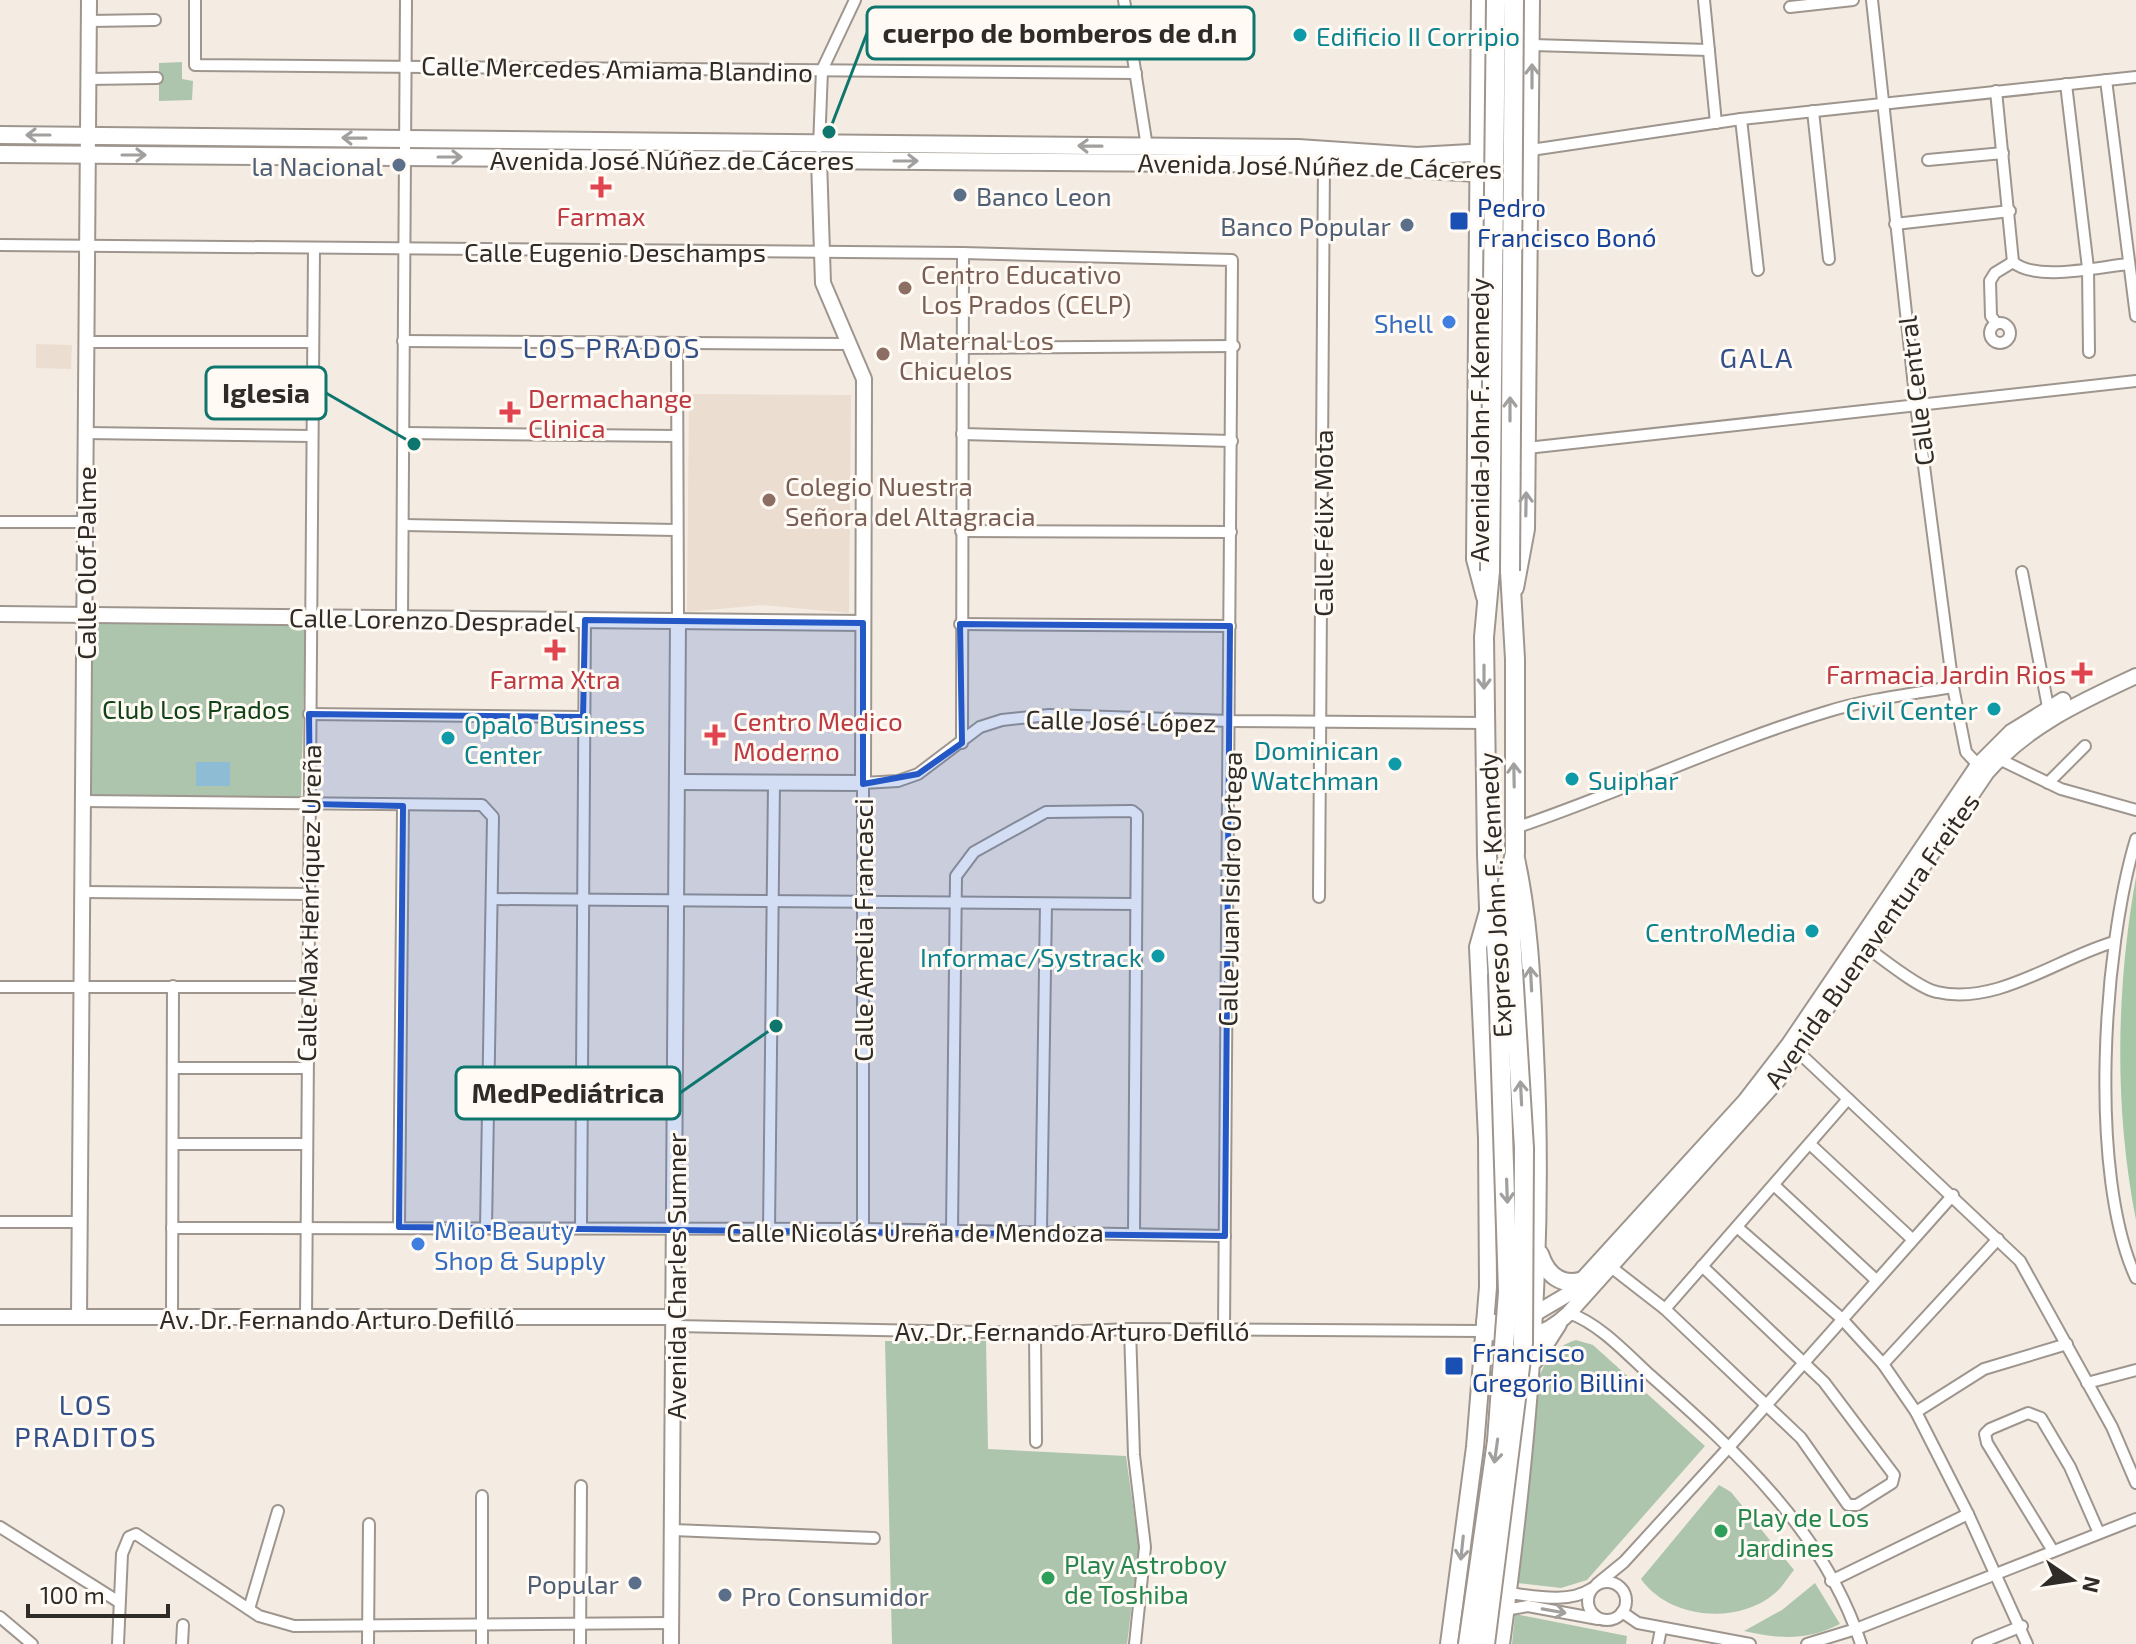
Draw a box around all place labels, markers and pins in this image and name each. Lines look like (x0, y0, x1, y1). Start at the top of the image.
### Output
callout: cuerpo de bomberos de d.n (867, 7, 1254, 59)
place label: Edificio II Corripio (1316, 20, 1520, 51)
marker: Edificio II Corripio (1291, 26, 1309, 44)
place label: la Nacional (252, 150, 383, 181)
marker: la Nacional (390, 156, 408, 174)
marker: Farmax (592, 178, 610, 196)
place label: Banco Leon (976, 180, 1112, 211)
marker: Banco Leon (951, 186, 969, 204)
place label: Pedro Francisco Bonó (1477, 191, 1657, 252)
place label: Farmax (557, 200, 646, 231)
place label: Banco Popular (1220, 210, 1391, 241)
marker: Pedro Francisco Bonó (1448, 210, 1470, 232)
marker: Banco Popular (1398, 216, 1416, 234)
place label: Centro Educativo Los Prados (CELP) (921, 258, 1131, 319)
marker: Centro Educativo Los Prados (CELP) (896, 279, 914, 297)
place label: Shell (1374, 307, 1433, 338)
marker: Shell (1440, 313, 1458, 331)
place label: Maternal Los Chicuelos (899, 324, 1054, 385)
marker: Maternal Los Chicuelos (874, 345, 892, 363)
callout: Iglesia (206, 367, 326, 419)
place label: Dermachange Clinica (528, 382, 692, 443)
marker: Dermachange Clinica (499, 401, 521, 423)
place label: Colegio Nuestra Señora del Altagracia (785, 470, 1036, 531)
marker: Colegio Nuestra Señora del Altagracia (760, 491, 778, 509)
marker: Farma Xtra (546, 641, 564, 659)
place label: Farmacia Jardin Rios (1826, 658, 2066, 689)
place label: Farma Xtra (489, 663, 621, 694)
marker: Farmacia Jardin Rios (2073, 664, 2091, 682)
place label: Civil Center (1845, 694, 1978, 725)
marker: Civil Center (1985, 700, 2003, 718)
place label: Centro Medico Moderno (733, 705, 903, 766)
place label: Opalo Business Center (464, 708, 645, 769)
marker: Centro Medico Moderno (704, 724, 726, 746)
marker: Opalo Business Center (439, 729, 457, 747)
place label: Dominican Watchman (1251, 734, 1379, 795)
marker: Dominican Watchman (1386, 755, 1404, 773)
place label: Suiphar (1588, 764, 1679, 795)
marker: Suiphar (1563, 770, 1581, 788)
place label: CentroMedia (1645, 916, 1796, 947)
marker: CentroMedia (1803, 922, 1821, 940)
place label: Informac/Systrack (920, 941, 1142, 972)
marker: Informac/Systrack (1149, 947, 1167, 965)
callout: MedPediátrica (456, 1067, 680, 1119)
place label: Milo Beauty Shop & Supply (434, 1214, 606, 1275)
marker: Milo Beauty Shop & Supply (409, 1235, 427, 1253)
place label: Francisco Gregorio Billini (1472, 1336, 1645, 1397)
marker: Francisco Gregorio Billini (1443, 1355, 1465, 1377)
place label: Play de Los Jardines (1737, 1501, 1869, 1562)
marker: Play de Los Jardines (1712, 1522, 1730, 1540)
place label: Play Astroboy de Toshiba (1064, 1548, 1227, 1609)
place label: Popular (527, 1568, 619, 1599)
marker: Play Astroboy de Toshiba (1039, 1569, 1057, 1587)
marker: Popular (626, 1574, 644, 1592)
place label: Pro Consumidor (741, 1580, 929, 1611)
marker: Pro Consumidor (716, 1586, 734, 1604)

